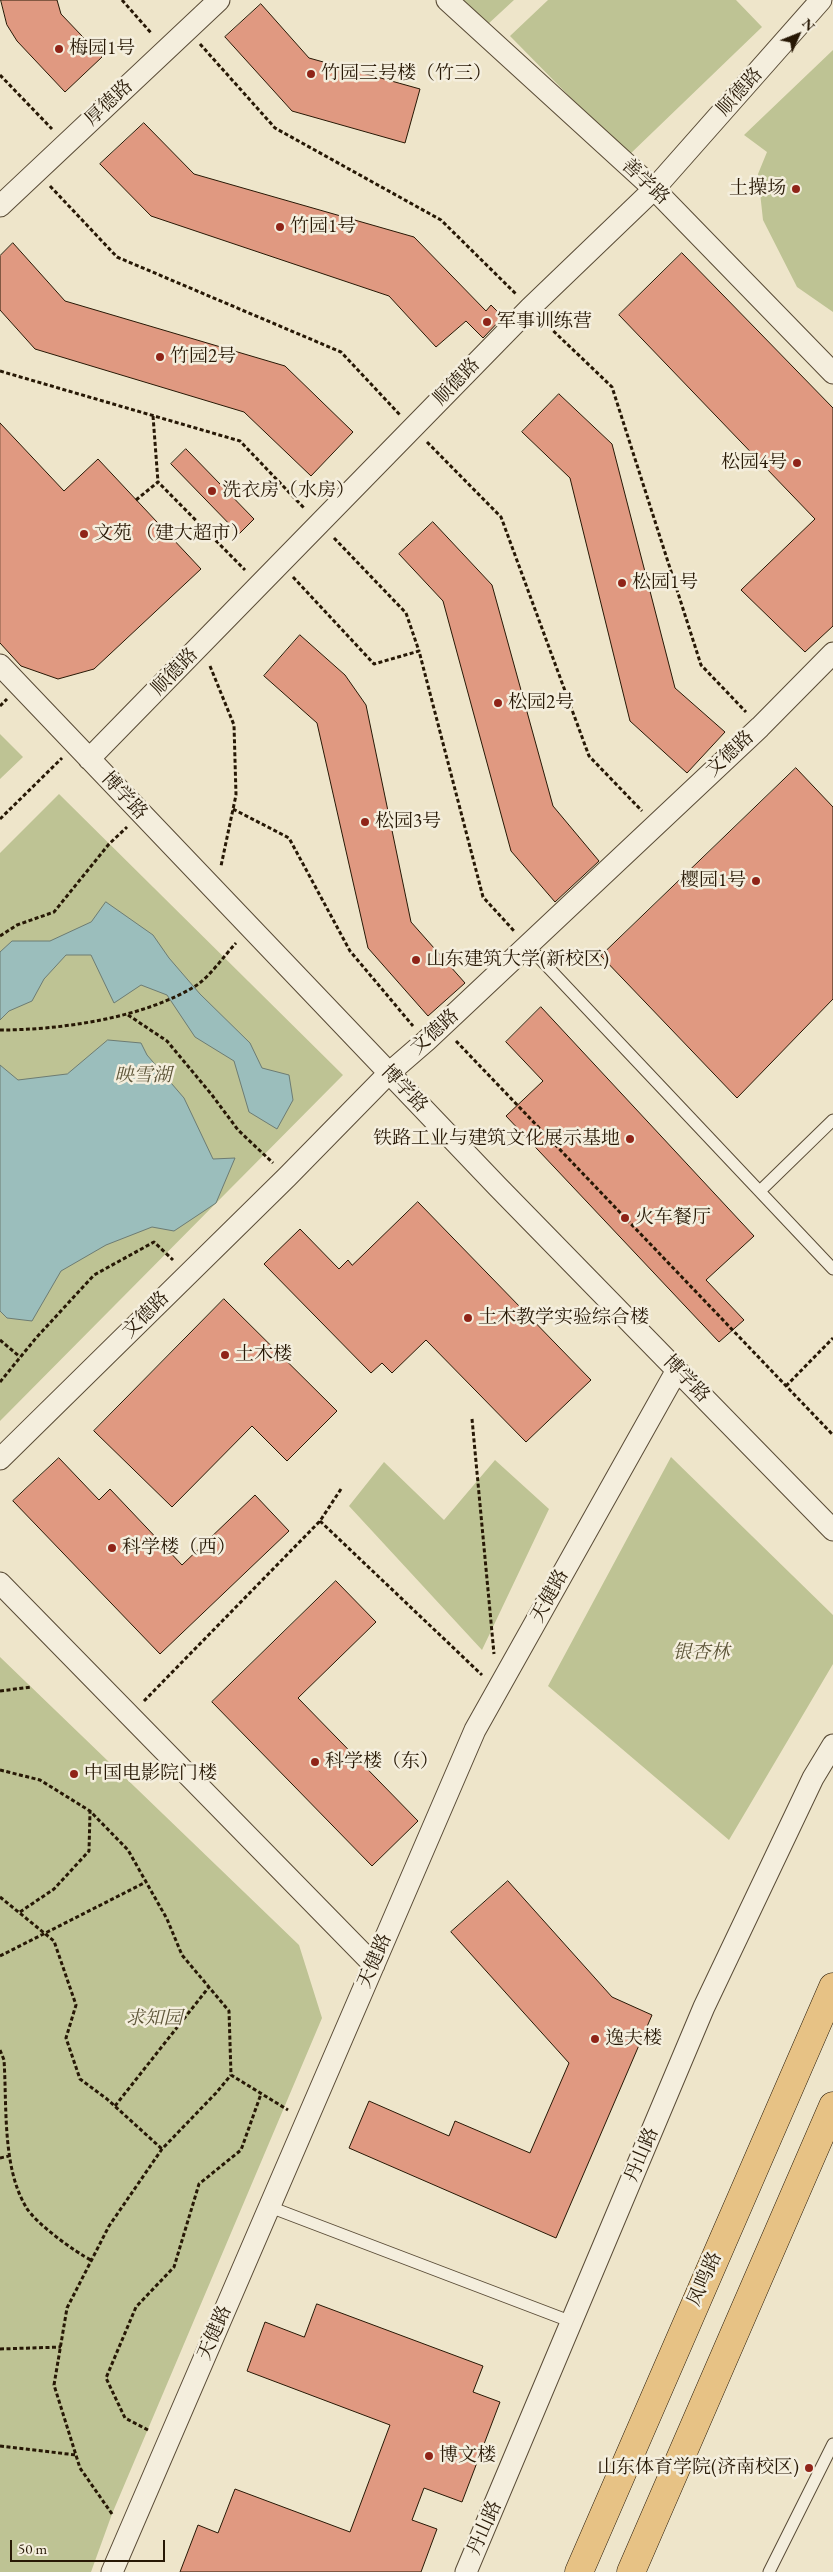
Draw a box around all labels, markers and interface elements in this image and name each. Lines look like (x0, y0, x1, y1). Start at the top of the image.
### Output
north arrow (773, 10, 823, 60)
text: N (798, 14, 819, 35)
place label: 梅园1号 (69, 38, 135, 60)
marker: 梅园1号 (53, 43, 65, 55)
place label: 竹园三号楼（竹三） (321, 63, 492, 85)
street label: 顺德路 (712, 63, 768, 121)
marker: 竹园三号楼（竹三） (305, 68, 317, 80)
street label: 厚德路 (80, 75, 138, 131)
street label: 善学路 (616, 154, 674, 210)
place label: 土操场 (729, 178, 786, 200)
marker: 土操场 (790, 183, 802, 195)
place label: 竹园1号 (290, 216, 356, 238)
marker: 竹园1号 (274, 221, 286, 233)
place label: 军事训练营 (497, 311, 592, 333)
marker: 军事训练营 (481, 316, 493, 328)
place label: 竹园2号 (170, 346, 236, 368)
marker: 竹园2号 (154, 351, 166, 363)
street label: 顺德路 (429, 354, 485, 410)
place label: 松园4号 (721, 452, 787, 474)
marker: 松园4号 (791, 457, 803, 469)
place label: 洗衣房（水房） (222, 480, 355, 502)
marker: 洗衣房（水房） (206, 485, 218, 497)
place label: 文苑 （建大超市） (94, 523, 250, 545)
marker: 文苑 （建大超市） (78, 528, 90, 540)
place label: 松园1号 (632, 572, 698, 594)
marker: 松园1号 (616, 577, 628, 589)
street label: 顺德路 (147, 644, 203, 700)
place label: 松园2号 (508, 692, 574, 714)
marker: 松园2号 (492, 697, 504, 709)
street label: 文德路 (701, 726, 759, 782)
street label: 博学路 (96, 767, 152, 825)
place label: 松园3号 (375, 811, 441, 833)
marker: 松园3号 (359, 816, 371, 828)
place label: 樱园1号 (680, 870, 746, 892)
marker: 樱园1号 (750, 875, 762, 887)
place label: 山东建筑大学(新校区) (426, 949, 609, 971)
marker: 山东建筑大学(新校区) (410, 954, 422, 966)
street label: 文德路 (406, 1004, 464, 1060)
street label: 博学路 (376, 1061, 432, 1117)
park label: 映雪湖 (115, 1065, 171, 1087)
place label: 铁路工业与建筑文化展示基地 (373, 1128, 620, 1150)
marker: 铁路工业与建筑文化展示基地 (624, 1133, 636, 1145)
place label: 火车餐厅 (635, 1207, 711, 1229)
marker: 火车餐厅 (619, 1212, 631, 1224)
street label: 文德路 (118, 1287, 174, 1343)
place label: 土木教学实验综合楼 (478, 1307, 649, 1329)
marker: 土木教学实验综合楼 (462, 1312, 474, 1324)
place label: 土木楼 (235, 1344, 292, 1366)
marker: 土木楼 (219, 1349, 231, 1361)
street label: 博学路 (658, 1351, 714, 1407)
place label: 科学楼（西） (122, 1537, 236, 1559)
marker: 科学楼（西） (106, 1542, 118, 1554)
street label: 天健路 (526, 1566, 574, 1626)
park label: 银杏林 (673, 1642, 729, 1664)
place label: 科学楼（东） (325, 1751, 439, 1773)
marker: 科学楼（东） (309, 1756, 321, 1768)
place label: 中国电影院门楼 (84, 1763, 217, 1785)
marker: 中国电影院门楼 (68, 1768, 80, 1780)
street label: 天健路 (353, 1930, 397, 1992)
park label: 求知园 (126, 2008, 182, 2030)
place label: 逸夫楼 (605, 2028, 662, 2050)
marker: 逸夫楼 (589, 2033, 601, 2045)
street label: 丹山路 (620, 2124, 664, 2186)
street label: 凤鸣路 (683, 2248, 727, 2310)
street label: 天健路 (193, 2302, 237, 2364)
place label: 博文楼 (439, 2445, 496, 2467)
marker: 博文楼 (423, 2450, 435, 2462)
place label: 山东体育学院(济南校区) (597, 2457, 799, 2479)
marker: 山东体育学院(济南校区) (803, 2462, 815, 2474)
street label: 丹山路 (463, 2497, 507, 2559)
scale bar (12, 2530, 168, 2562)
text: 50 m (18, 2539, 47, 2558)

